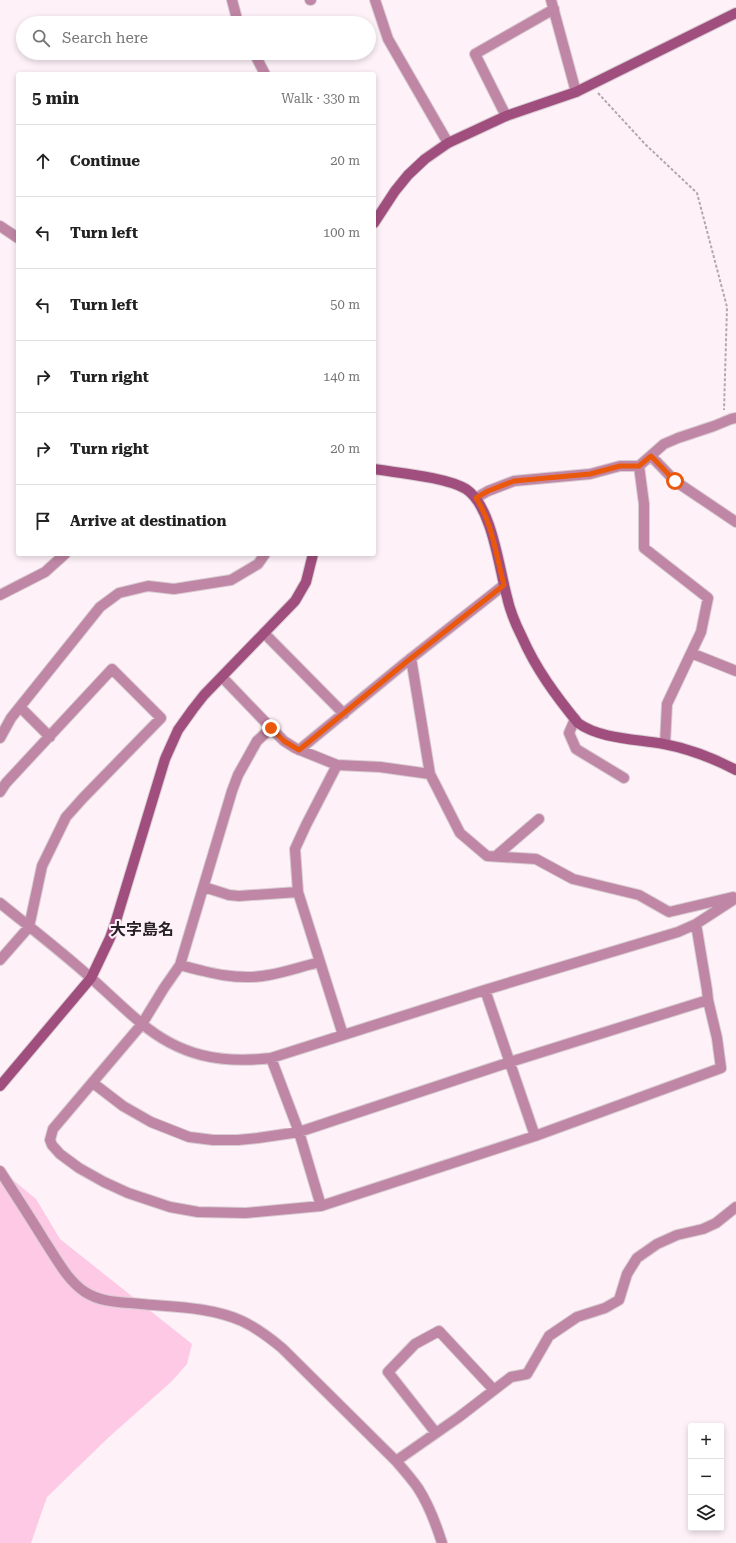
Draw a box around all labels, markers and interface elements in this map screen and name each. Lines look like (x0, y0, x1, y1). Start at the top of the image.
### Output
search box (16, 16, 376, 60)
icon: search (30, 27, 52, 49)
text: Search here (62, 29, 148, 47)
text: 5 min (32, 88, 79, 108)
text: Walk · 330 m (281, 91, 360, 106)
icon: ahead (32, 150, 54, 172)
text: Continue (70, 152, 140, 170)
text: 20 m (330, 153, 360, 168)
icon: left (32, 222, 54, 244)
text: Turn left (70, 224, 138, 242)
text: 100 m (323, 225, 360, 240)
icon: left (32, 294, 54, 316)
text: Turn left (70, 296, 138, 314)
text: 50 m (330, 297, 360, 312)
icon: right (32, 366, 54, 388)
text: Turn right (70, 368, 149, 386)
text: 140 m (323, 369, 360, 384)
icon: right (32, 438, 54, 460)
text: Turn right (70, 440, 149, 458)
text: 20 m (330, 441, 360, 456)
route start (666, 472, 684, 490)
icon: arrive (32, 510, 54, 532)
text: Arrive at destination (70, 512, 226, 530)
route end (262, 719, 280, 737)
district label: 大字島名 (110, 920, 174, 939)
map controls (688, 1423, 724, 1531)
button: + (688, 1423, 724, 1459)
button: − (688, 1459, 724, 1495)
button: layers (688, 1495, 724, 1531)

